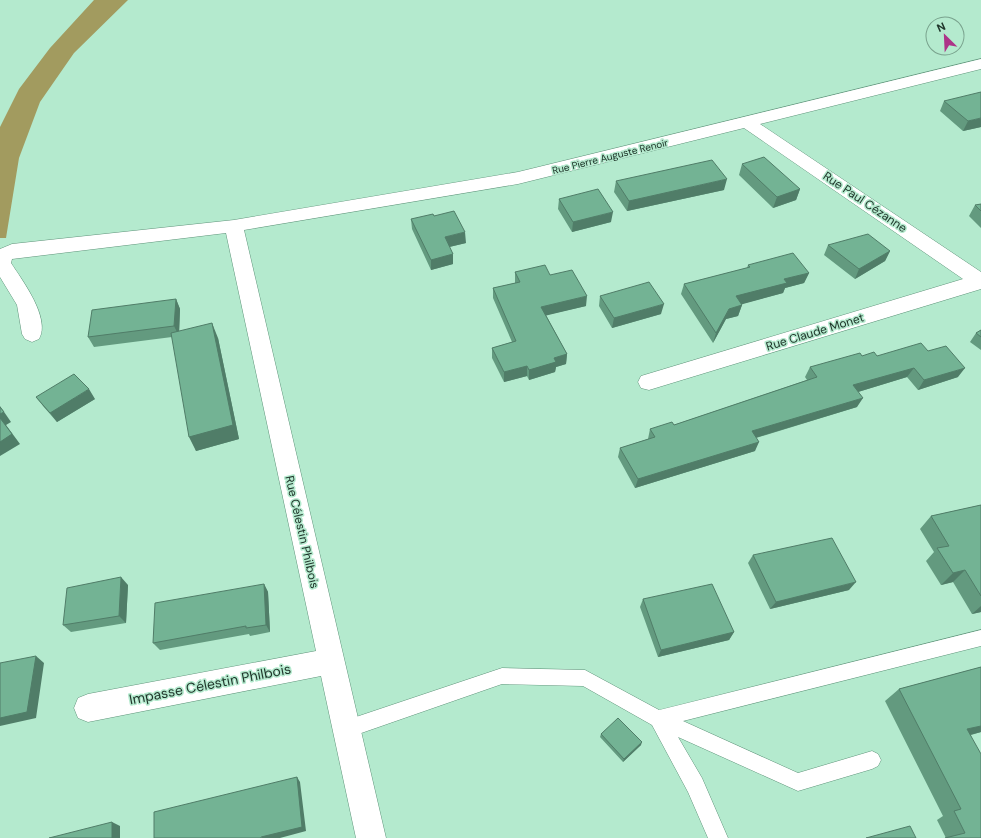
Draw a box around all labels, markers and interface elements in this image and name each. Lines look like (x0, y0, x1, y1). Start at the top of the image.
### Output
north arrow (925, 16, 965, 56)
text: N (934, 19, 947, 35)
street label: Rue Pierre Auguste Renoir (551, 136, 670, 177)
street label: Rue Paul Cézanne (820, 168, 910, 236)
street label: Rue Claude Monet (764, 309, 866, 355)
street label: Rue Célestin Philbois (281, 474, 323, 590)
street label: Impasse Célestin Philbois (128, 659, 292, 709)

